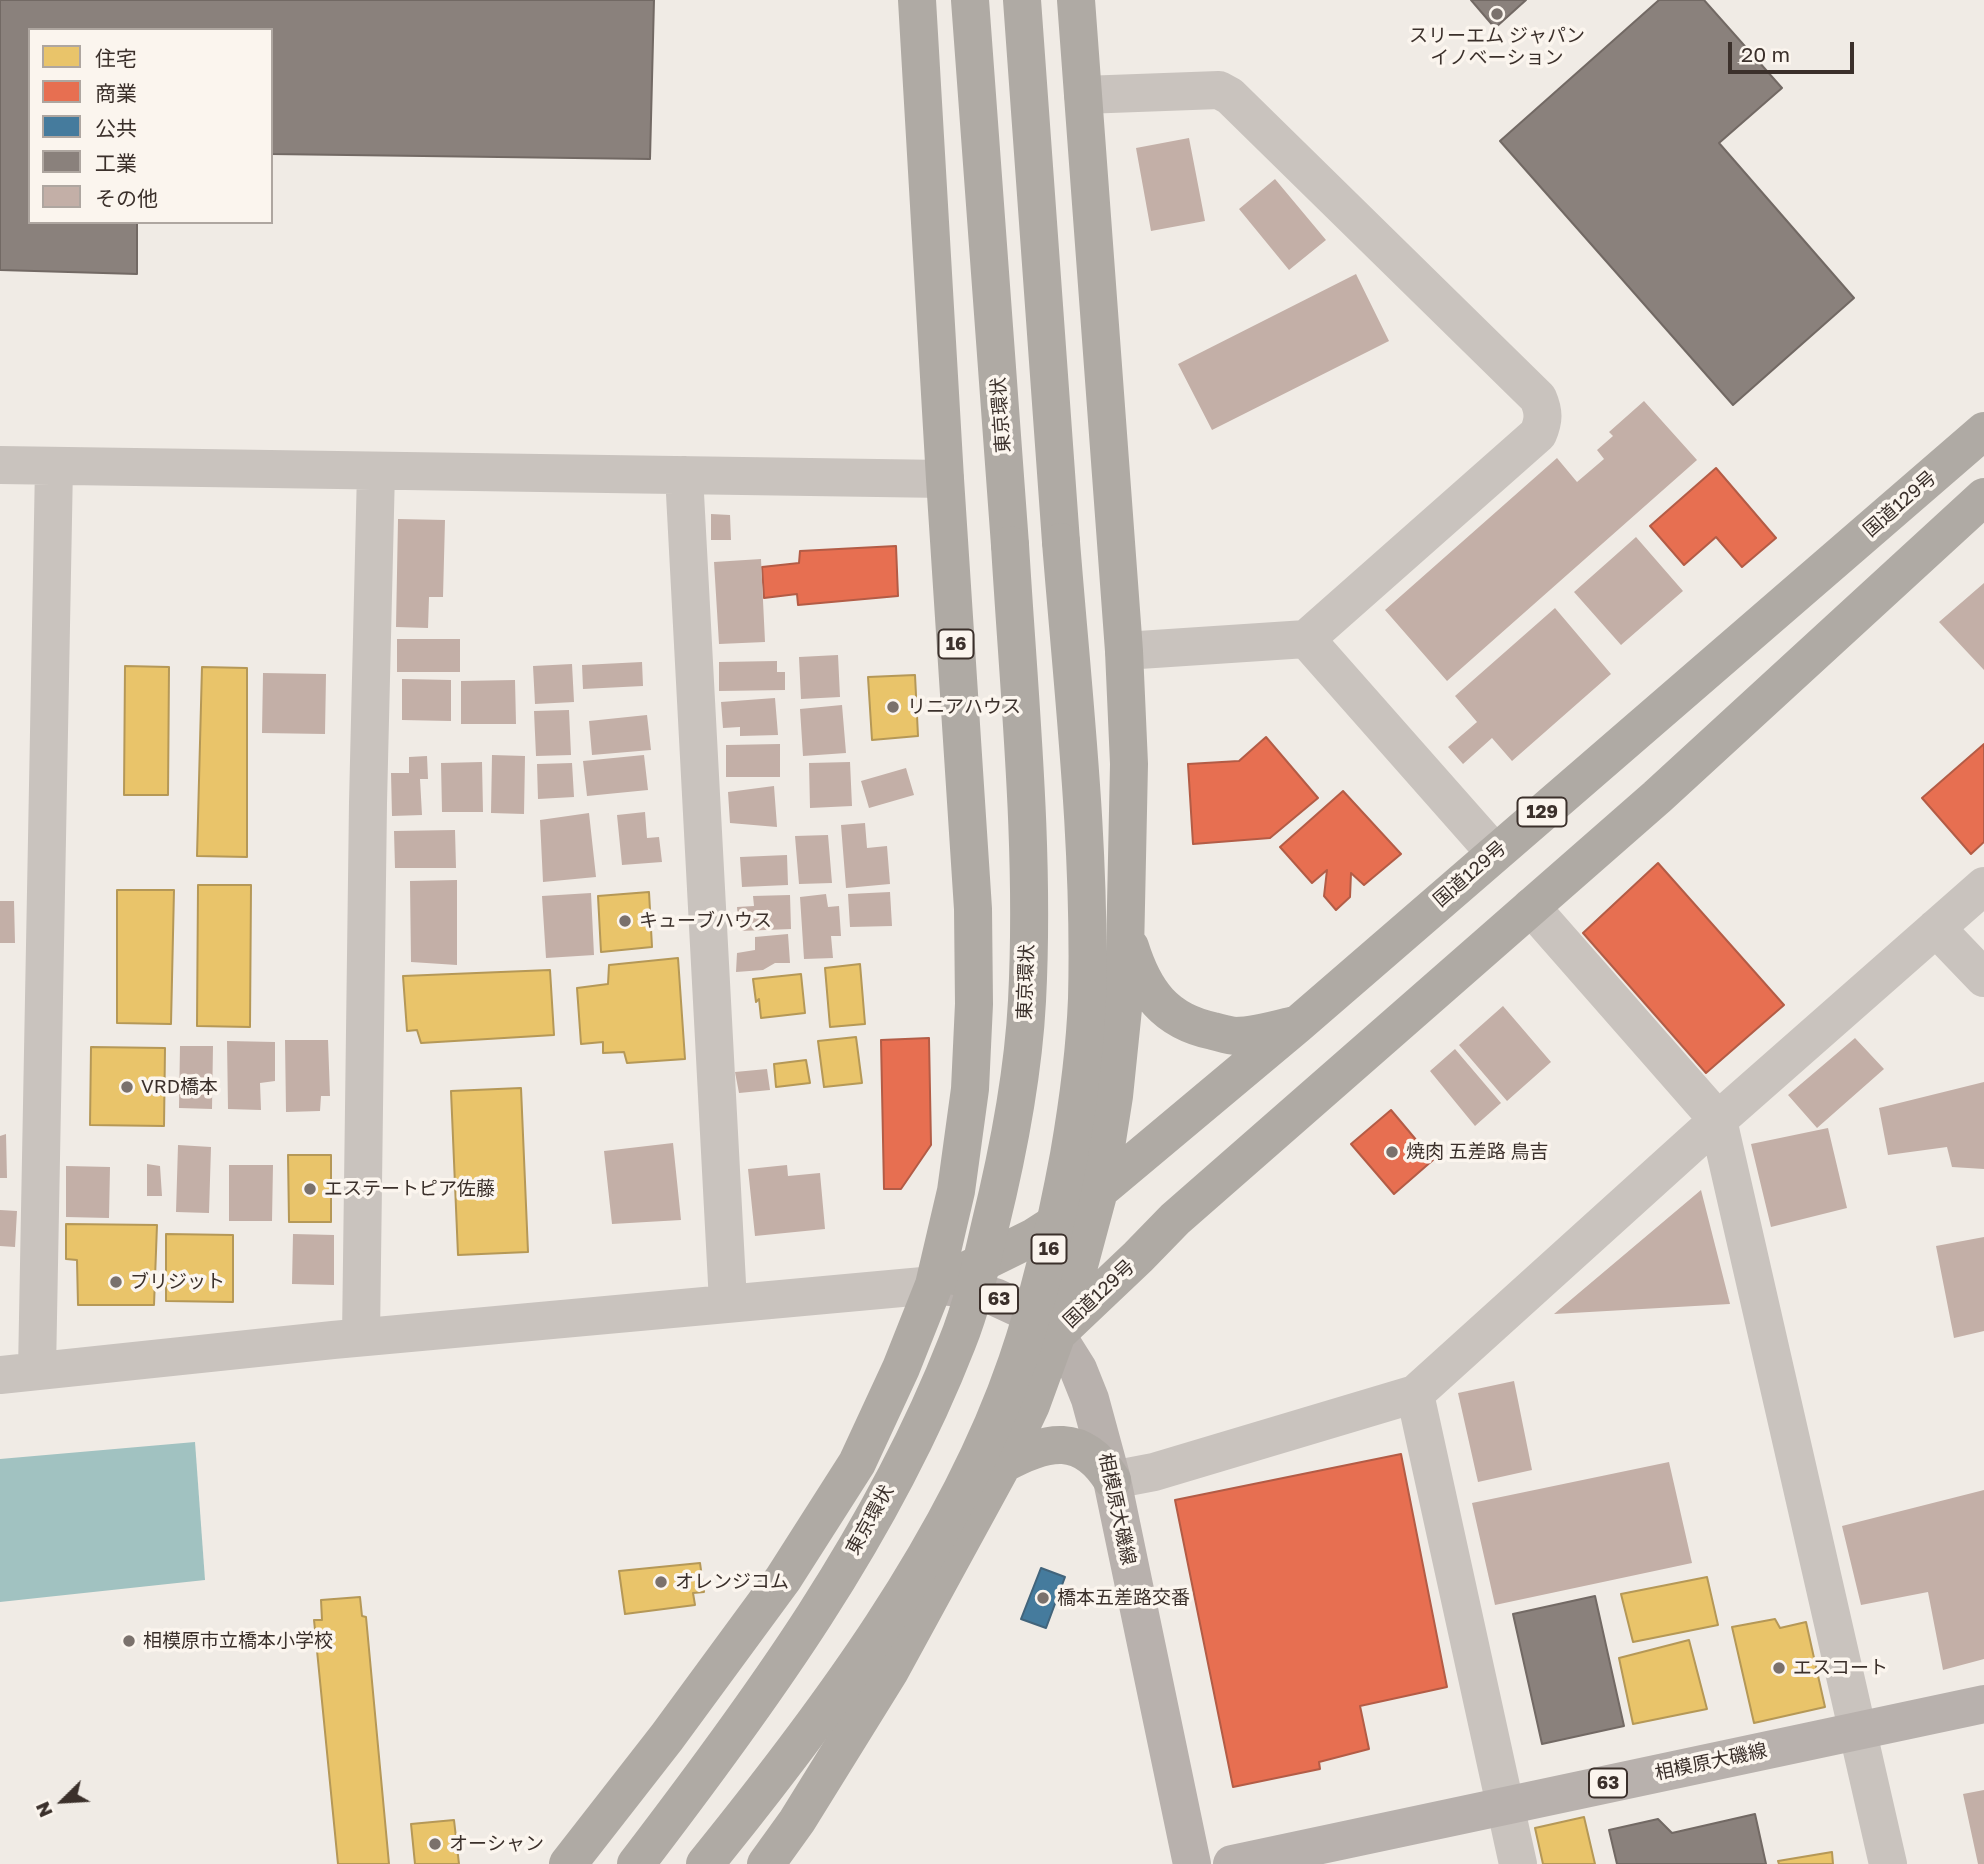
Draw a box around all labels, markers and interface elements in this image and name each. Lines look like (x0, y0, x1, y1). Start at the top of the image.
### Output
marker: スリーエム ジャパン イノベーション (1489, 6, 1505, 22)
place label: スリーエム ジャパン イノベーション (1409, 25, 1585, 69)
legend (28, 28, 273, 224)
scale bar (1732, 28, 1858, 72)
text: 20 m (1741, 41, 1790, 67)
text: 住宅 (95, 45, 137, 71)
text: 商業 (95, 80, 137, 106)
text: 公共 (95, 115, 137, 141)
text: 工業 (95, 150, 137, 176)
text: その他 (95, 185, 158, 211)
street label: 東京環状 (987, 376, 1015, 454)
street label: 国道129号 (1859, 466, 1941, 542)
road number: 16 (939, 630, 974, 658)
place label: リニアハウス (907, 696, 1021, 718)
marker: リニアハウス (885, 699, 901, 715)
road number: 129 (1518, 798, 1566, 826)
street label: 国道129号 (1429, 836, 1511, 912)
place label: キューブハウス (639, 910, 772, 932)
marker: キューブハウス (617, 913, 633, 929)
street label: 東京環状 (1013, 944, 1039, 1020)
place label: VRD橋本 (141, 1076, 218, 1098)
marker: VRD橋本 (119, 1079, 135, 1095)
place label: 焼肉 五差路 鳥吉 (1406, 1141, 1548, 1163)
marker: 焼肉 五差路 鳥吉 (1384, 1144, 1400, 1160)
place label: エステートピア佐藤 (324, 1178, 495, 1200)
marker: エステートピア佐藤 (302, 1181, 318, 1197)
road number: 16 (1032, 1234, 1066, 1264)
street label: 国道129号 (1059, 1255, 1139, 1333)
place label: ブリジット (130, 1271, 225, 1293)
marker: ブリジット (108, 1274, 124, 1290)
road number: 63 (980, 1284, 1018, 1314)
street label: 相模原大磯線 (1094, 1451, 1140, 1567)
street label: 東京環状 (842, 1481, 898, 1559)
place label: オレンジコム (675, 1571, 789, 1593)
marker: オレンジコム (653, 1574, 669, 1590)
place label: 橋本五差路交番 (1057, 1587, 1190, 1609)
marker: 橋本五差路交番 (1035, 1590, 1051, 1606)
place label: 相模原市立橋本小学校 (143, 1630, 333, 1652)
marker: 相模原市立橋本小学校 (121, 1633, 137, 1649)
place label: エスコート (1793, 1657, 1888, 1679)
marker: エスコート (1771, 1660, 1787, 1676)
street label: 相模原大磯線 (1653, 1739, 1769, 1785)
north arrow (28, 1766, 98, 1836)
road number: 63 (1589, 1768, 1627, 1798)
text: N (30, 1798, 57, 1821)
place label: オーシャン (449, 1833, 544, 1855)
marker: オーシャン (427, 1836, 443, 1852)

